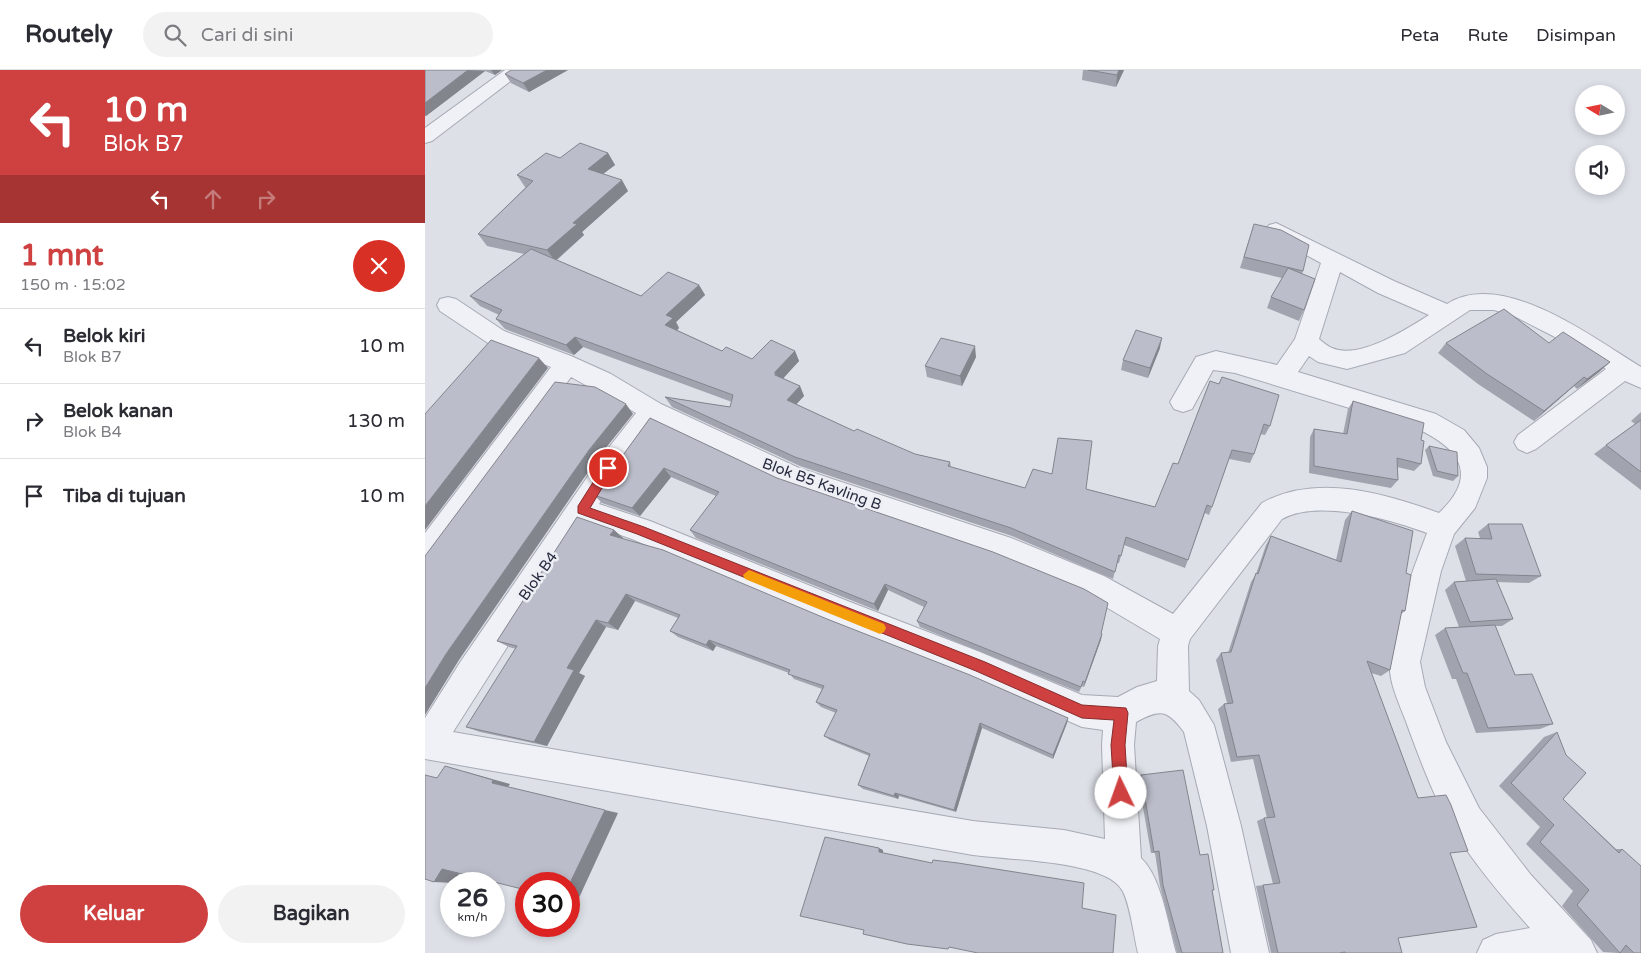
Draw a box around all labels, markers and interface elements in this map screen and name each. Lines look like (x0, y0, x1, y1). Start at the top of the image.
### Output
search box (143, 12, 493, 57)
text: Routely (25, 20, 113, 49)
icon: search (161, 21, 189, 49)
text: Cari di sini (201, 24, 293, 46)
text: Peta (1400, 24, 1439, 46)
text: Rute (1467, 24, 1508, 46)
text: Disimpan (1536, 24, 1616, 46)
north arrow (1575, 85, 1625, 135)
map controls (1575, 85, 1625, 195)
text: 10 m (103, 89, 188, 131)
icon: left (20, 90, 85, 155)
text: Blok B7 (103, 131, 184, 157)
button: sound (1575, 145, 1625, 195)
icon: left (146, 185, 174, 213)
icon: ahead (199, 185, 227, 213)
icon: right (252, 185, 280, 213)
text: 1 mnt (20, 237, 104, 274)
button: close (353, 240, 405, 292)
text: 150 m · 15:02 (20, 275, 126, 295)
text: Belok kiri (63, 325, 146, 347)
icon: left (20, 332, 48, 360)
text: 10 m (359, 335, 405, 357)
text: Blok B7 (63, 347, 122, 367)
text: Belok kanan (63, 400, 173, 422)
icon: right (20, 407, 48, 435)
text: 130 m (347, 410, 405, 432)
text: Blok B4 (63, 422, 122, 442)
pin (587, 447, 629, 489)
icon: arrive (594, 454, 622, 482)
street label: Blok B5 Kavling B (760, 454, 884, 514)
icon: arrive (20, 482, 48, 510)
text: Tiba di tujuan (63, 485, 186, 507)
text: 10 m (359, 485, 405, 507)
street label: Blok B4 (515, 548, 561, 604)
position arrow (1094, 766, 1146, 818)
speed limit sign: 30 (515, 872, 580, 937)
text: 26 (457, 883, 488, 913)
button: Keluar (20, 885, 208, 943)
button: Bagikan (218, 885, 405, 943)
text: km/h (457, 910, 488, 924)

